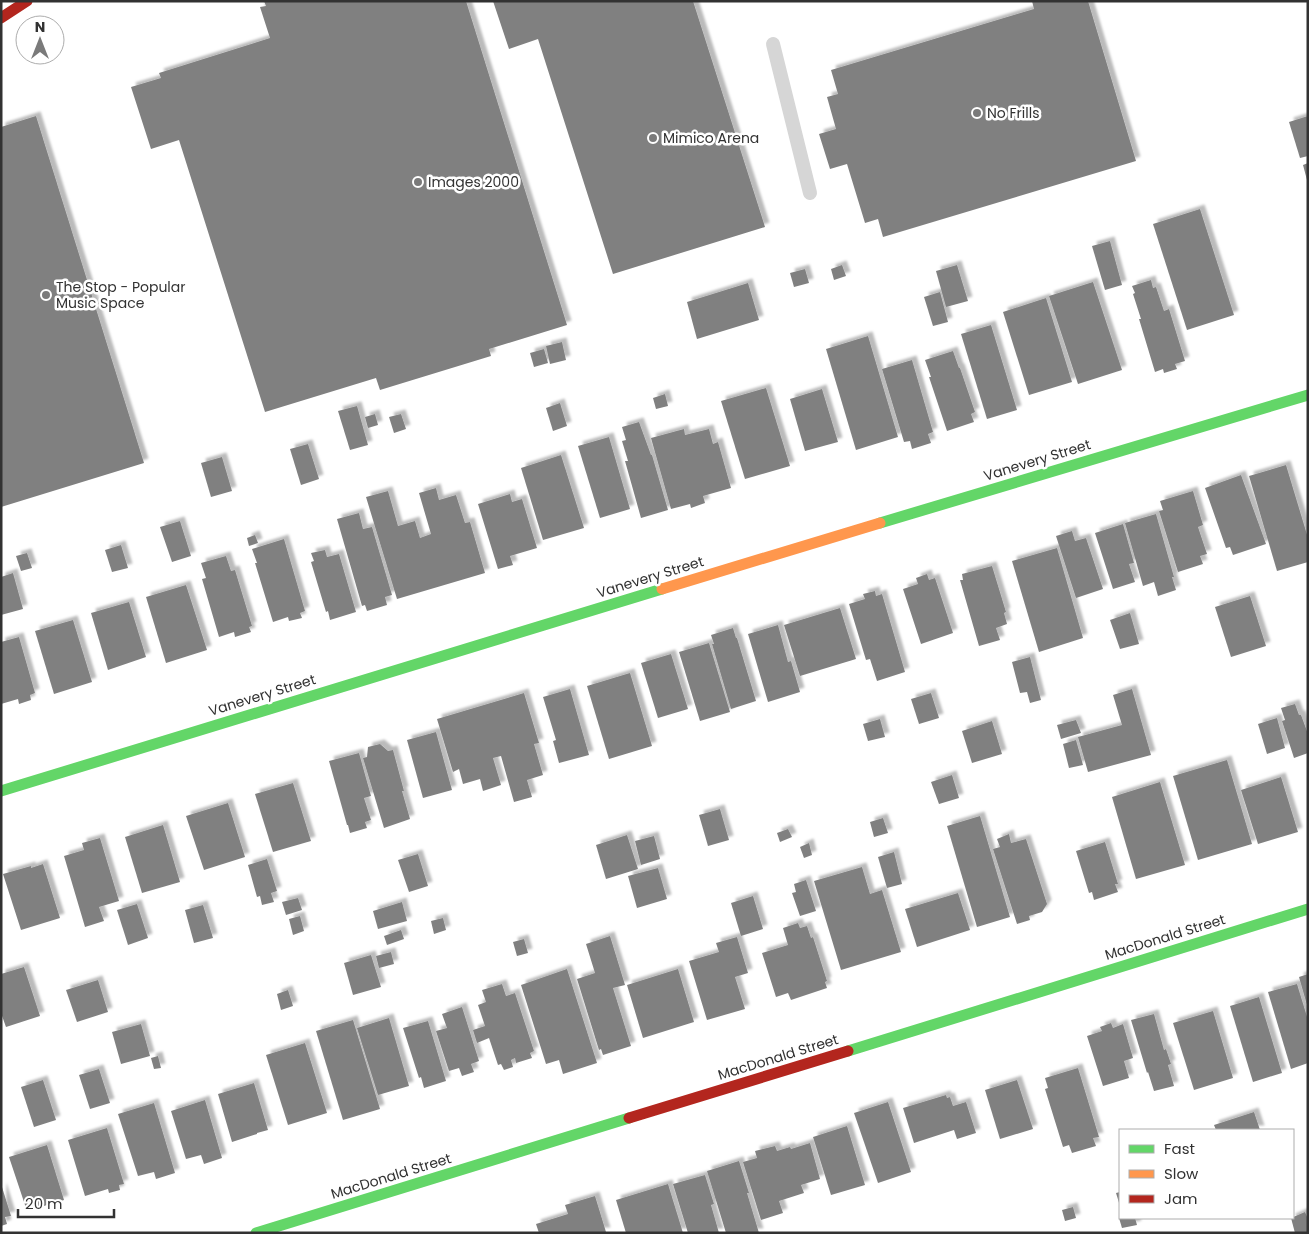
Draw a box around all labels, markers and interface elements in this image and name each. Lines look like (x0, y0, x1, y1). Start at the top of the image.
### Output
north arrow (15, 15, 65, 65)
text: N (35, 17, 45, 37)
place label: No Frills (987, 103, 1039, 123)
marker: No Frills (971, 107, 983, 119)
place label: Mimico Arena (663, 128, 759, 148)
marker: Mimico Arena (647, 132, 659, 144)
place label: Images 2000 (428, 172, 519, 192)
marker: Images 2000 (412, 176, 424, 188)
place label: The Stop - Popular Music Space (56, 277, 186, 313)
marker: The Stop - Popular Music Space (40, 289, 52, 301)
street label: Vanevery Street (981, 434, 1093, 486)
street label: Vanevery Street (594, 551, 706, 603)
street label: Vanevery Street (206, 669, 318, 721)
street label: MacDonald Street (1102, 909, 1228, 965)
street label: MacDonald Street (715, 1029, 841, 1085)
legend (1119, 1129, 1294, 1219)
text: Fast (1164, 1138, 1195, 1159)
street label: MacDonald Street (328, 1148, 454, 1204)
text: Slow (1164, 1163, 1199, 1184)
scale bar (18, 1186, 114, 1218)
text: Jam (1164, 1188, 1198, 1209)
text: 20 m (25, 1193, 63, 1214)

